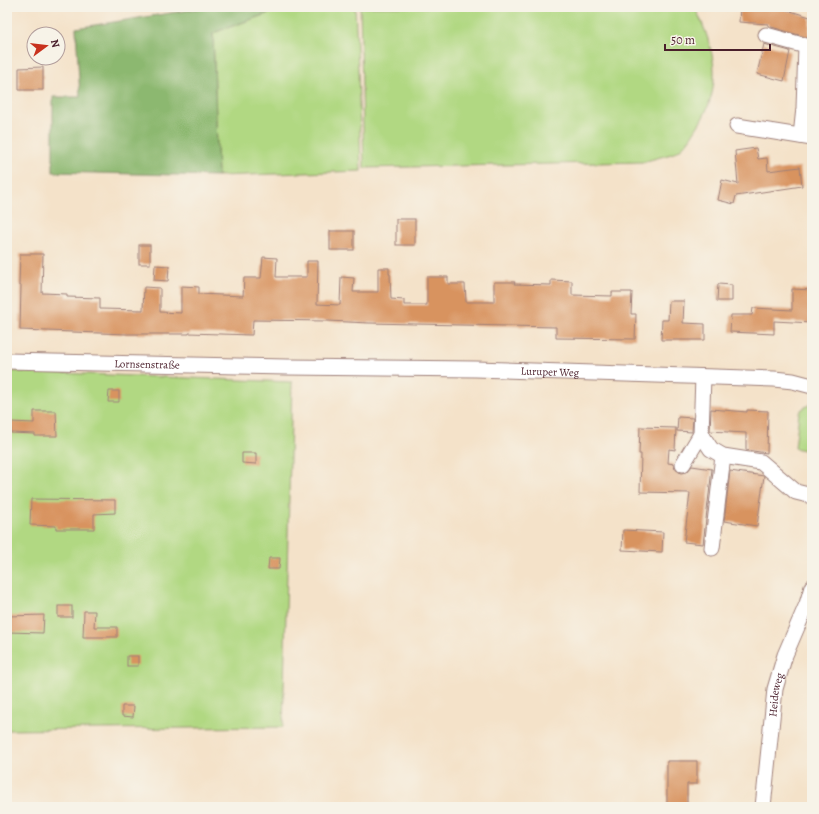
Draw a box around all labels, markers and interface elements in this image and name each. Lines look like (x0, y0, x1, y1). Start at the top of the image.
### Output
north arrow (26, 26, 66, 66)
scale bar (665, 26, 770, 52)
text: 50 m (671, 32, 695, 48)
text: N (47, 38, 63, 49)
street label: Lornsenstraße (114, 356, 180, 372)
street label: Luruper Weg (520, 363, 580, 380)
street label: Heideweg (765, 670, 787, 718)

